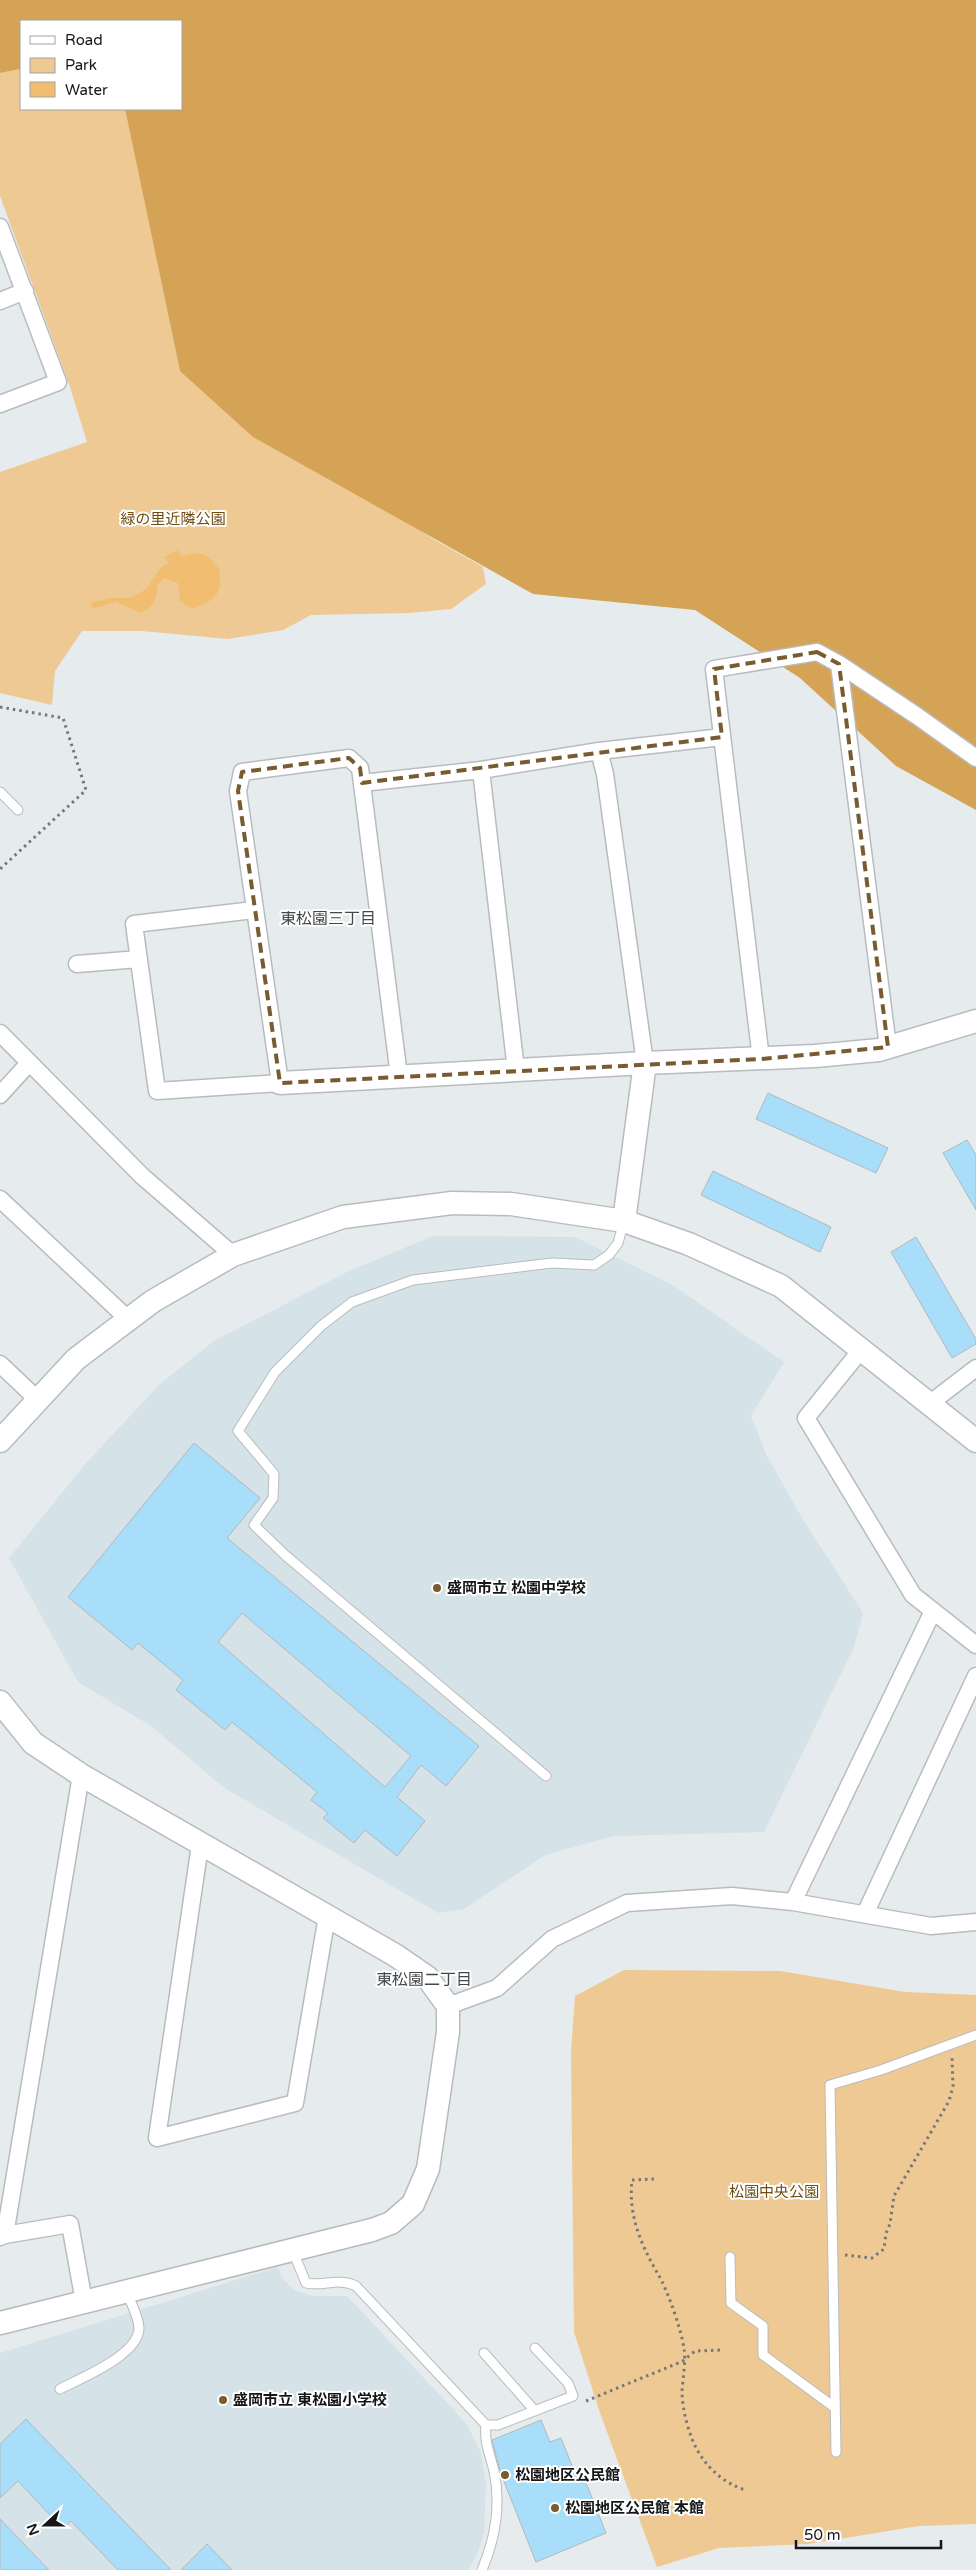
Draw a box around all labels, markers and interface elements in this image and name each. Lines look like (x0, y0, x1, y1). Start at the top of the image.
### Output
legend (20, 20, 182, 110)
text: Road (65, 31, 103, 49)
text: Park (65, 56, 97, 74)
text: Water (65, 81, 108, 99)
park label: 緑の里近隣公園 (120, 510, 226, 528)
district label: 東松園三丁目 (280, 909, 376, 929)
place label: 盛岡市立 松園中学校 (447, 1579, 586, 1597)
marker: 盛岡市立 松園中学校 (431, 1582, 443, 1594)
district label: 東松園二丁目 (376, 1970, 472, 1990)
park label: 松園中央公園 (729, 2183, 819, 2201)
place label: 盛岡市立 東松園小学校 (233, 2391, 387, 2409)
marker: 盛岡市立 東松園小学校 (217, 2394, 229, 2406)
place label: 松園地区公民館 (515, 2466, 620, 2484)
marker: 松園地区公民館 (499, 2469, 511, 2481)
place label: 松園地区公民館 本館 (565, 2499, 704, 2517)
north arrow (20, 2500, 70, 2550)
marker: 松園地区公民館 本館 (549, 2502, 561, 2514)
scale bar (796, 2518, 941, 2550)
text: N (23, 2521, 43, 2538)
text: 50 m (804, 2526, 841, 2544)

